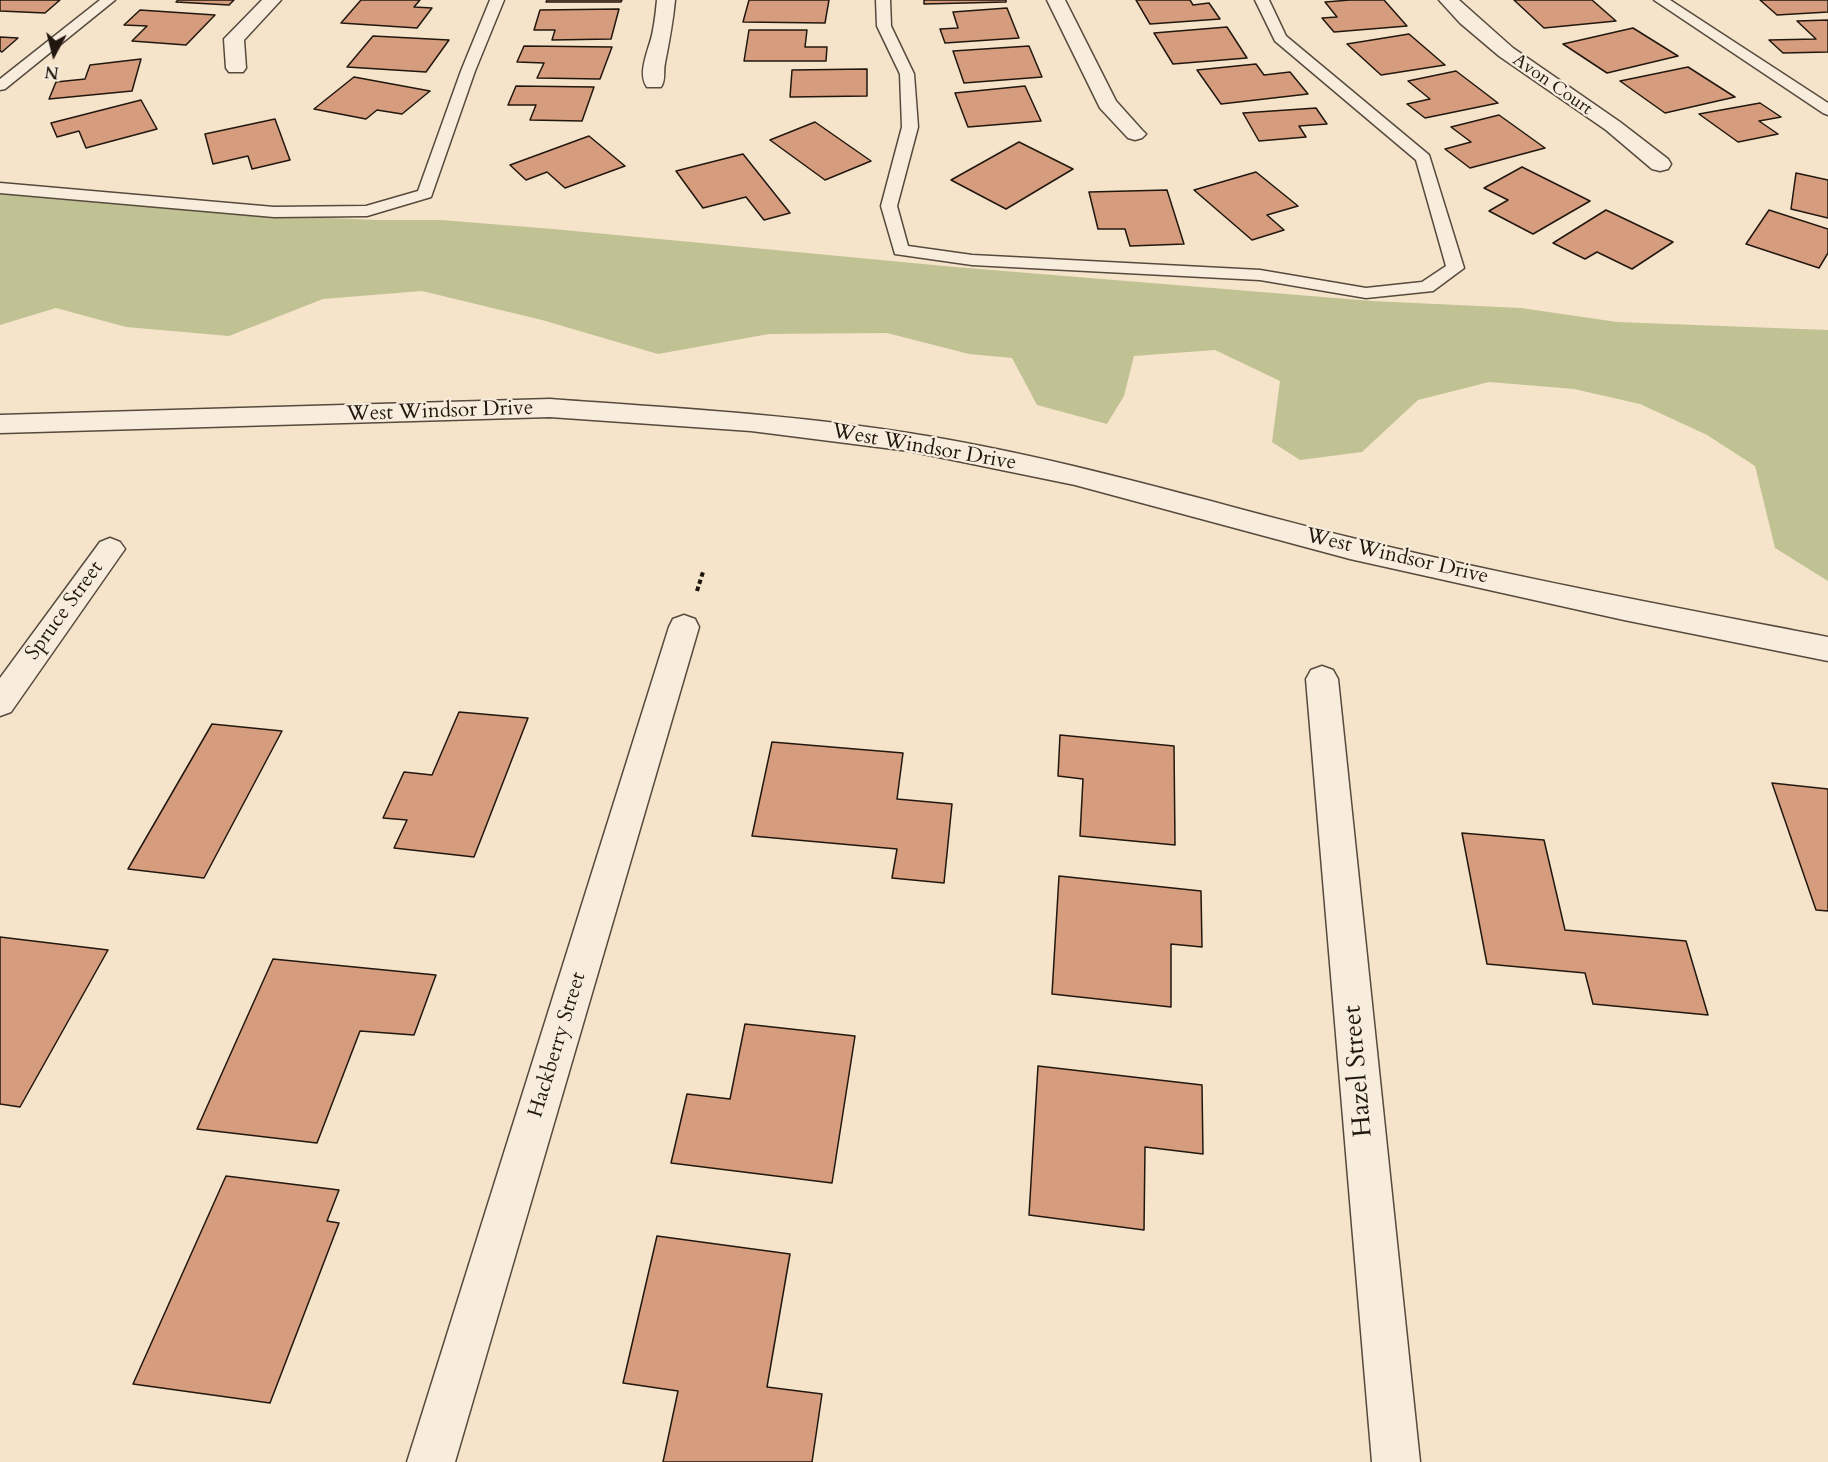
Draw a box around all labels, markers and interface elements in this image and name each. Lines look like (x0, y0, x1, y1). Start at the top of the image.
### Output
north arrow (24, 24, 84, 84)
street label: Avon Court (1508, 50, 1596, 120)
text: N (44, 60, 60, 84)
street label: West Windsor Drive (346, 396, 534, 428)
street label: West Windsor Drive (830, 419, 1018, 477)
street label: West Windsor Drive (1303, 524, 1491, 590)
street label: Spruce Street (21, 557, 109, 665)
street label: Hackberry Street (524, 969, 592, 1121)
street label: Hazel Street (1338, 1004, 1380, 1138)

